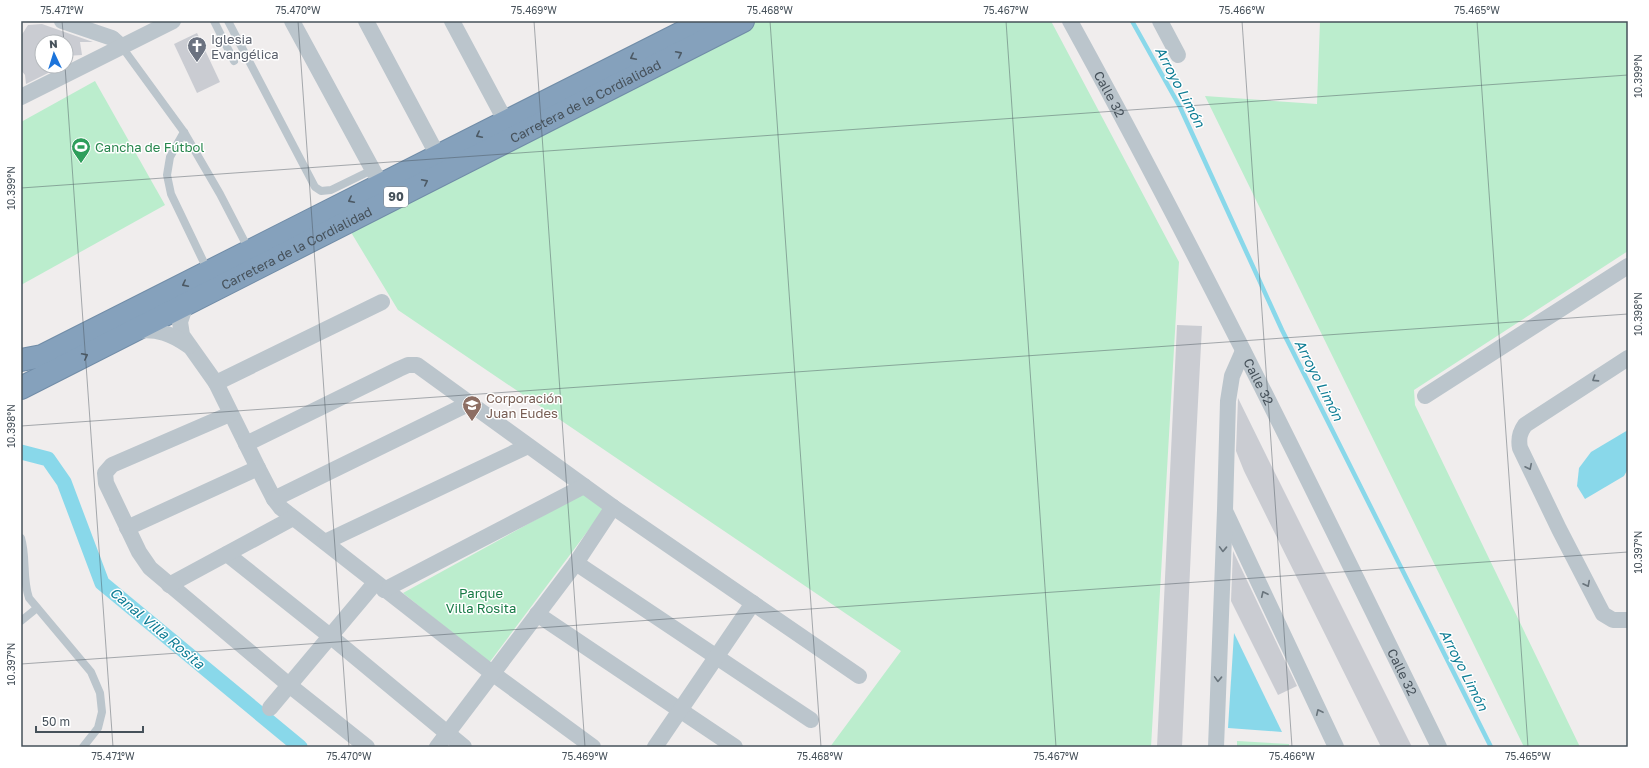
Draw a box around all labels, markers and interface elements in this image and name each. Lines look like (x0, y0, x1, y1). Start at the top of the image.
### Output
text: 75.471°W (40, 4, 84, 16)
text: 75.470°W (275, 4, 321, 16)
text: 75.469°W (511, 4, 557, 16)
text: 75.468°W (747, 4, 793, 16)
text: 75.467°W (983, 4, 1029, 16)
text: 75.466°W (1219, 4, 1265, 16)
text: 75.465°W (1454, 4, 1500, 16)
place label: Iglesia Evangélica (211, 31, 279, 62)
north arrow (34, 34, 74, 74)
church icon: Iglesia Evangélica (186, 35, 208, 63)
text: N (49, 37, 58, 50)
water label: Arroyo Limón (1152, 44, 1209, 131)
one-way arrow (674, 51, 682, 58)
one-way arrow (630, 53, 637, 60)
text: 10.399°N (1632, 54, 1644, 98)
street label: Carretera de la Cordialidad (507, 56, 663, 146)
street label: Calle 32 (1091, 68, 1129, 120)
one-way arrow (476, 130, 484, 138)
sports icon: Cancha de Fútbol (70, 136, 92, 164)
place label: Cancha de Fútbol (95, 139, 204, 155)
text: 10.399°N (5, 166, 17, 210)
one-way arrow (421, 179, 429, 187)
road number: 90 (384, 187, 408, 207)
one-way arrow (347, 195, 355, 203)
street label: Carretera de la Cordialidad (218, 203, 375, 293)
one-way arrow (181, 279, 189, 286)
text: 10.398°N (1632, 292, 1644, 336)
water label: Arroyo Limón (1292, 336, 1348, 424)
one-way arrow (81, 353, 88, 361)
street label: Calle 32 (1240, 355, 1277, 408)
one-way arrow (1592, 374, 1599, 382)
place label: Corporación Juan Eudes (486, 390, 562, 421)
school or university icon: Corporación Juan Eudes (461, 394, 483, 422)
text: 10.398°N (5, 404, 17, 448)
one-way arrow (1524, 463, 1532, 471)
text: 10.397°N (1632, 531, 1644, 573)
one-way arrow (1219, 546, 1228, 552)
one-way arrow (1582, 579, 1590, 587)
water label: Canal Villa Rosita (107, 583, 209, 673)
park label: Parque Villa Rosita (446, 585, 516, 616)
one-way arrow (1261, 591, 1269, 598)
water label: Arroyo Limón (1437, 626, 1493, 714)
text: 10.397°N (5, 643, 17, 685)
street label: Calle 32 (1384, 646, 1421, 698)
one-way arrow (1214, 676, 1223, 682)
scale bar (36, 708, 143, 734)
one-way arrow (1316, 708, 1324, 716)
text: 50 m (42, 714, 70, 729)
text: 75.471°W (91, 750, 135, 762)
text: 75.470°W (326, 750, 372, 762)
text: 75.469°W (562, 750, 608, 762)
text: 75.468°W (797, 750, 843, 762)
text: 75.467°W (1033, 750, 1079, 762)
text: 75.466°W (1269, 750, 1315, 762)
text: 75.465°W (1505, 750, 1551, 762)

